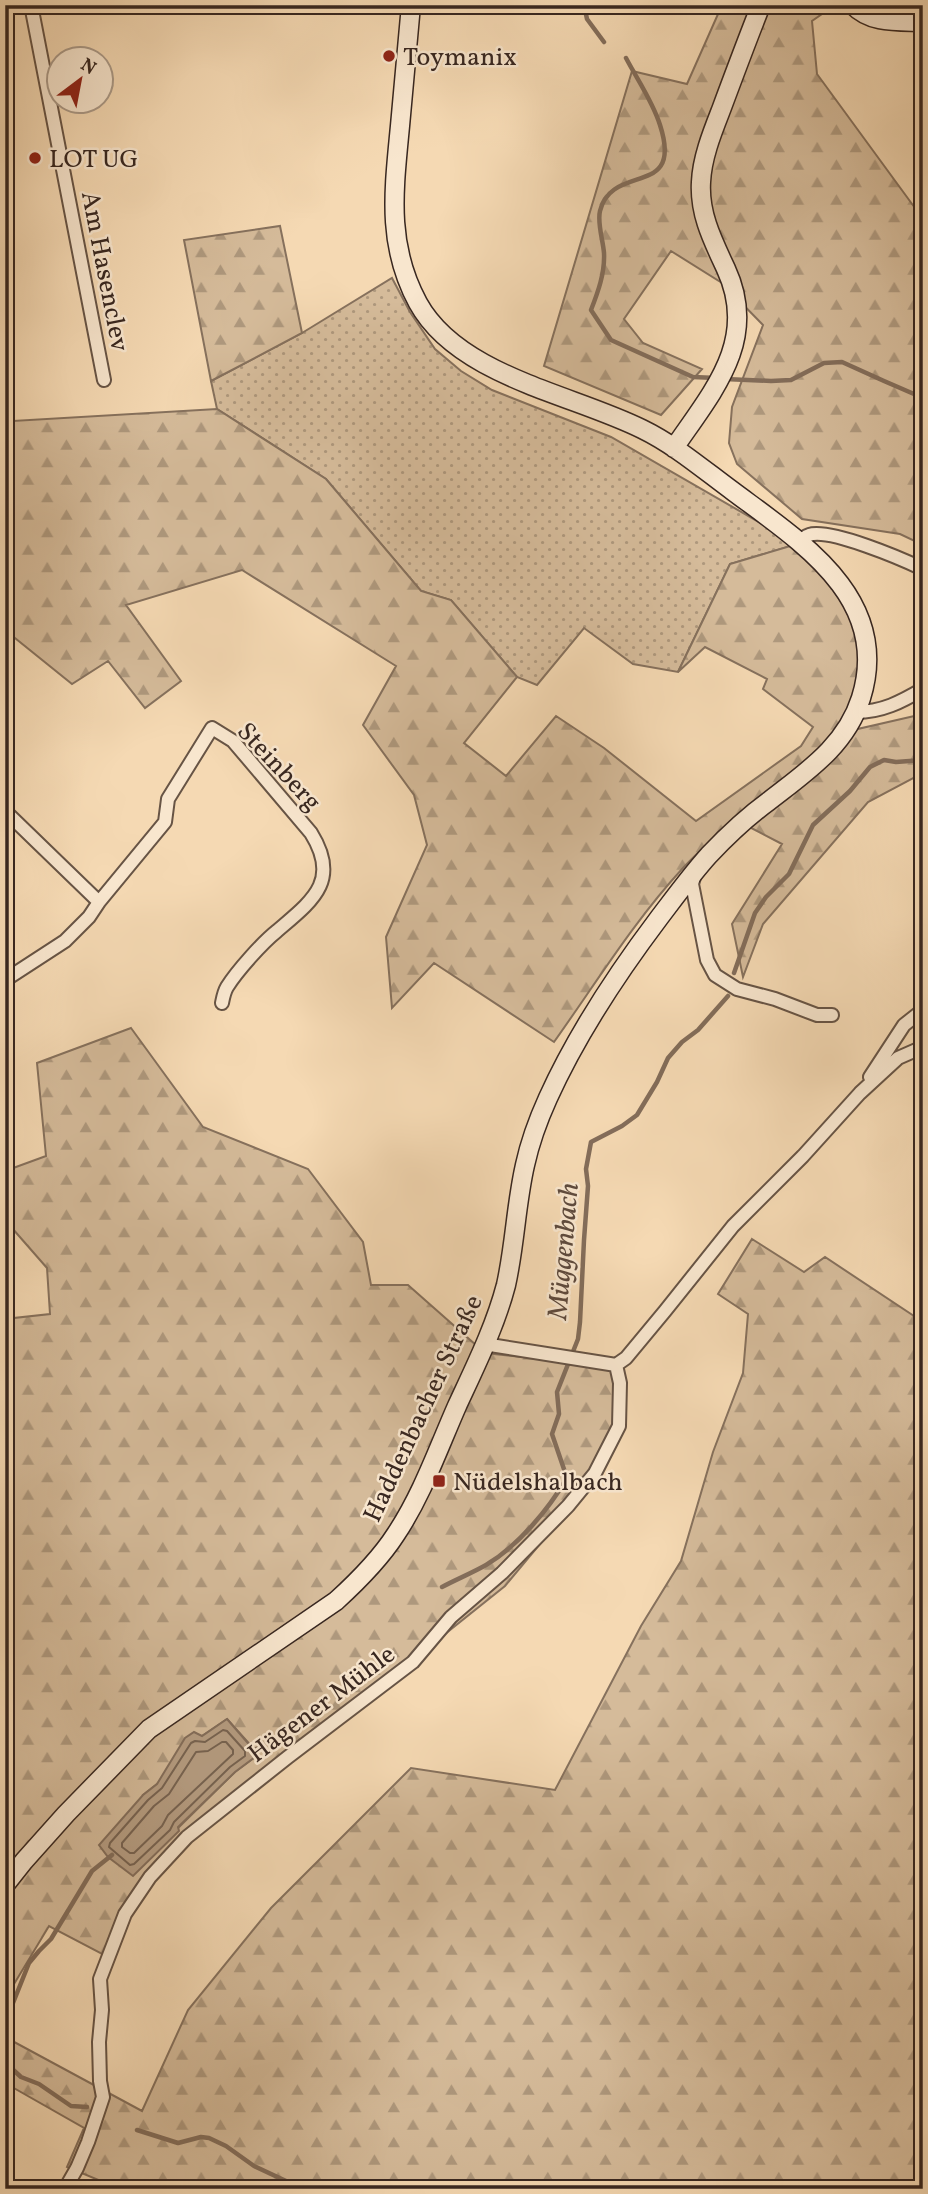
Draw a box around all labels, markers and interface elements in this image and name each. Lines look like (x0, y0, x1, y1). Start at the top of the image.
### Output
place label: Toymanix (403, 40, 517, 76)
north arrow (46, 46, 116, 116)
marker: Toymanix (381, 48, 397, 64)
text: N (75, 53, 101, 82)
place label: LOT UG (49, 142, 139, 178)
marker: LOT UG (27, 150, 43, 166)
street label: Am Hasenclev (71, 188, 137, 355)
street label: Steinberg (228, 715, 329, 820)
water label: Müggenbach (539, 1181, 590, 1322)
street label: Haddenbacher Straße (355, 1289, 492, 1528)
place label: Nüdelshalbach (453, 1465, 623, 1501)
marker: Nüdelshalbach (431, 1473, 447, 1489)
street label: Hägener Mühle (241, 1637, 403, 1772)

